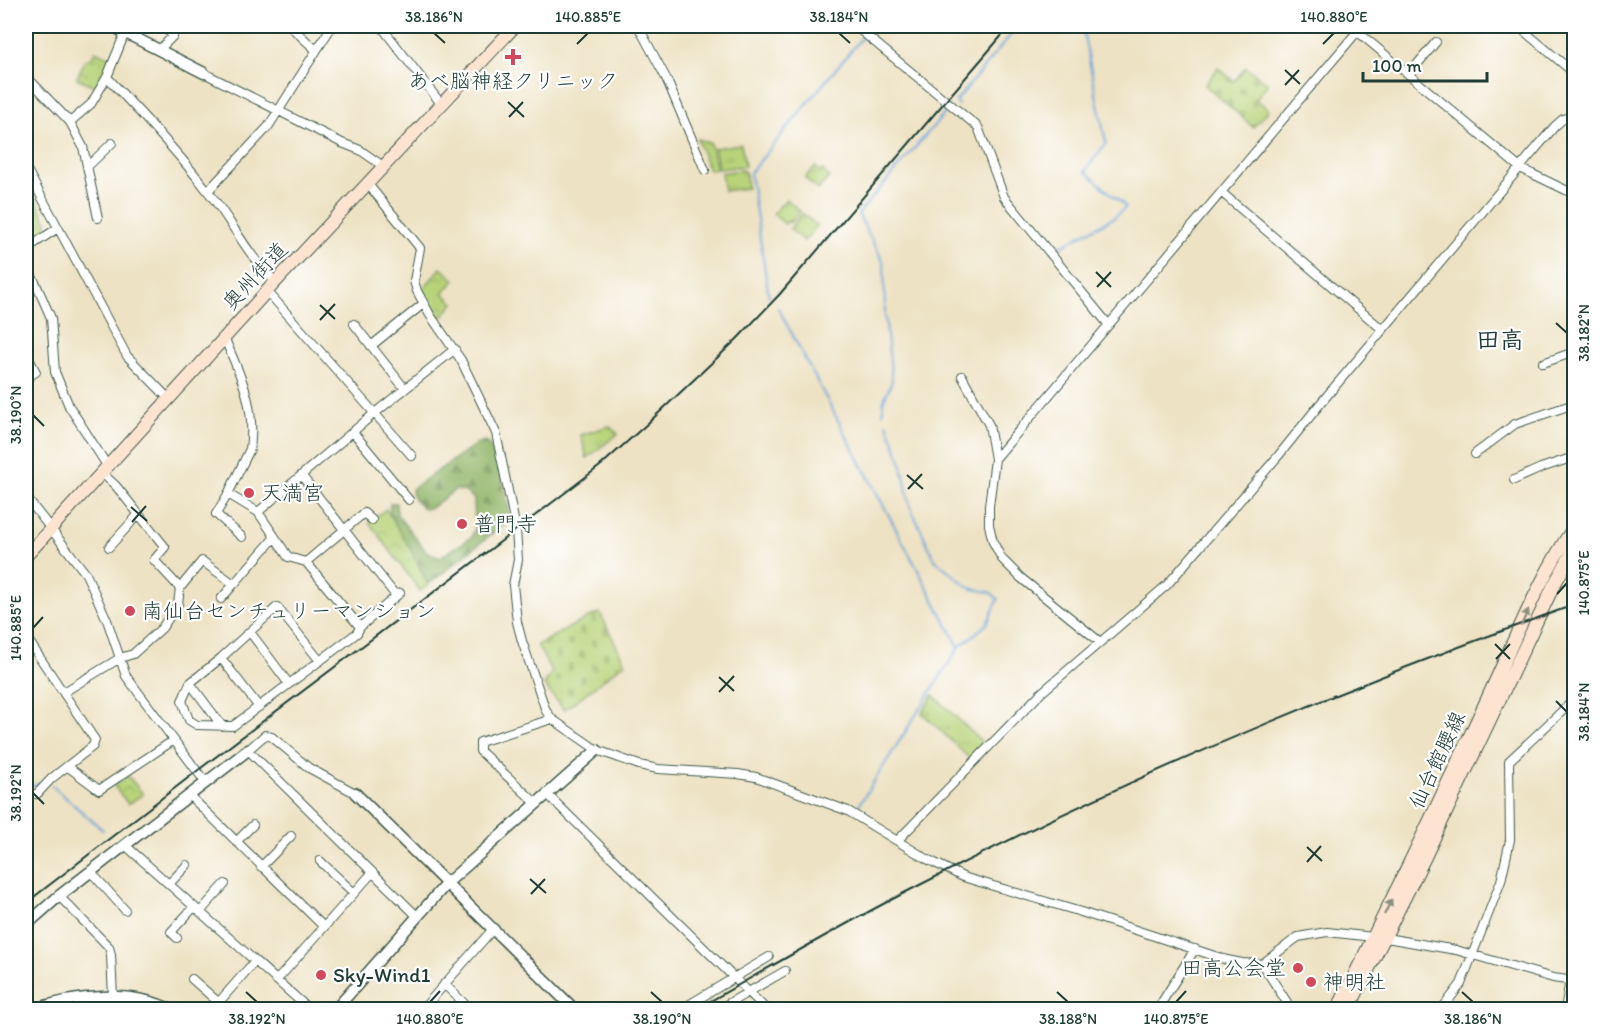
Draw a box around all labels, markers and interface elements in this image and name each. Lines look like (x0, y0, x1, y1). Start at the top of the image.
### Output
text: 38.186°N (405, 8, 463, 26)
text: 140.885°E (555, 8, 621, 26)
text: 38.184°N (810, 8, 868, 26)
text: 140.880°E (1300, 8, 1368, 26)
scale bar (1363, 45, 1488, 83)
marker: あべ脳神経クリニック (504, 48, 522, 66)
text: 100 m (1372, 55, 1422, 77)
place label: あべ脳神経クリニック (408, 68, 618, 93)
street label: 奥州街道 (217, 236, 292, 315)
text: 38.182°N (1575, 304, 1593, 362)
district label: 田高 (1476, 325, 1524, 354)
text: 38.190°N (7, 386, 25, 444)
place label: 天満宮 (261, 480, 324, 505)
marker: 天満宮 (242, 486, 256, 500)
place label: 普門寺 (474, 511, 537, 536)
marker: 普門寺 (455, 517, 469, 531)
text: 140.875°E (1575, 550, 1593, 616)
text: 140.885°E (7, 595, 25, 661)
place label: 南仙台センチュリーマンション (142, 598, 436, 623)
marker: 南仙台センチュリーマンション (123, 604, 137, 618)
one-way arrow (1521, 608, 1531, 626)
text: 38.184°N (1575, 683, 1593, 741)
street label: 仙台館腰線 (1403, 707, 1470, 813)
text: 38.192°N (7, 764, 25, 822)
one-way arrow (1384, 899, 1393, 916)
place label: 田高公会堂 (1181, 955, 1286, 980)
marker: 田高公会堂 (1291, 961, 1305, 975)
place label: Sky-Wind1 (333, 962, 431, 987)
marker: Sky-Wind1 (314, 968, 328, 982)
place label: 神明社 (1323, 969, 1386, 994)
marker: 神明社 (1304, 975, 1318, 989)
text: 38.192°N (228, 1010, 286, 1028)
text: 140.880°E (396, 1010, 464, 1028)
text: 38.190°N (633, 1010, 691, 1028)
text: 38.188°N (1039, 1010, 1097, 1028)
text: 140.875°E (1143, 1010, 1209, 1028)
text: 38.186°N (1444, 1010, 1502, 1028)

